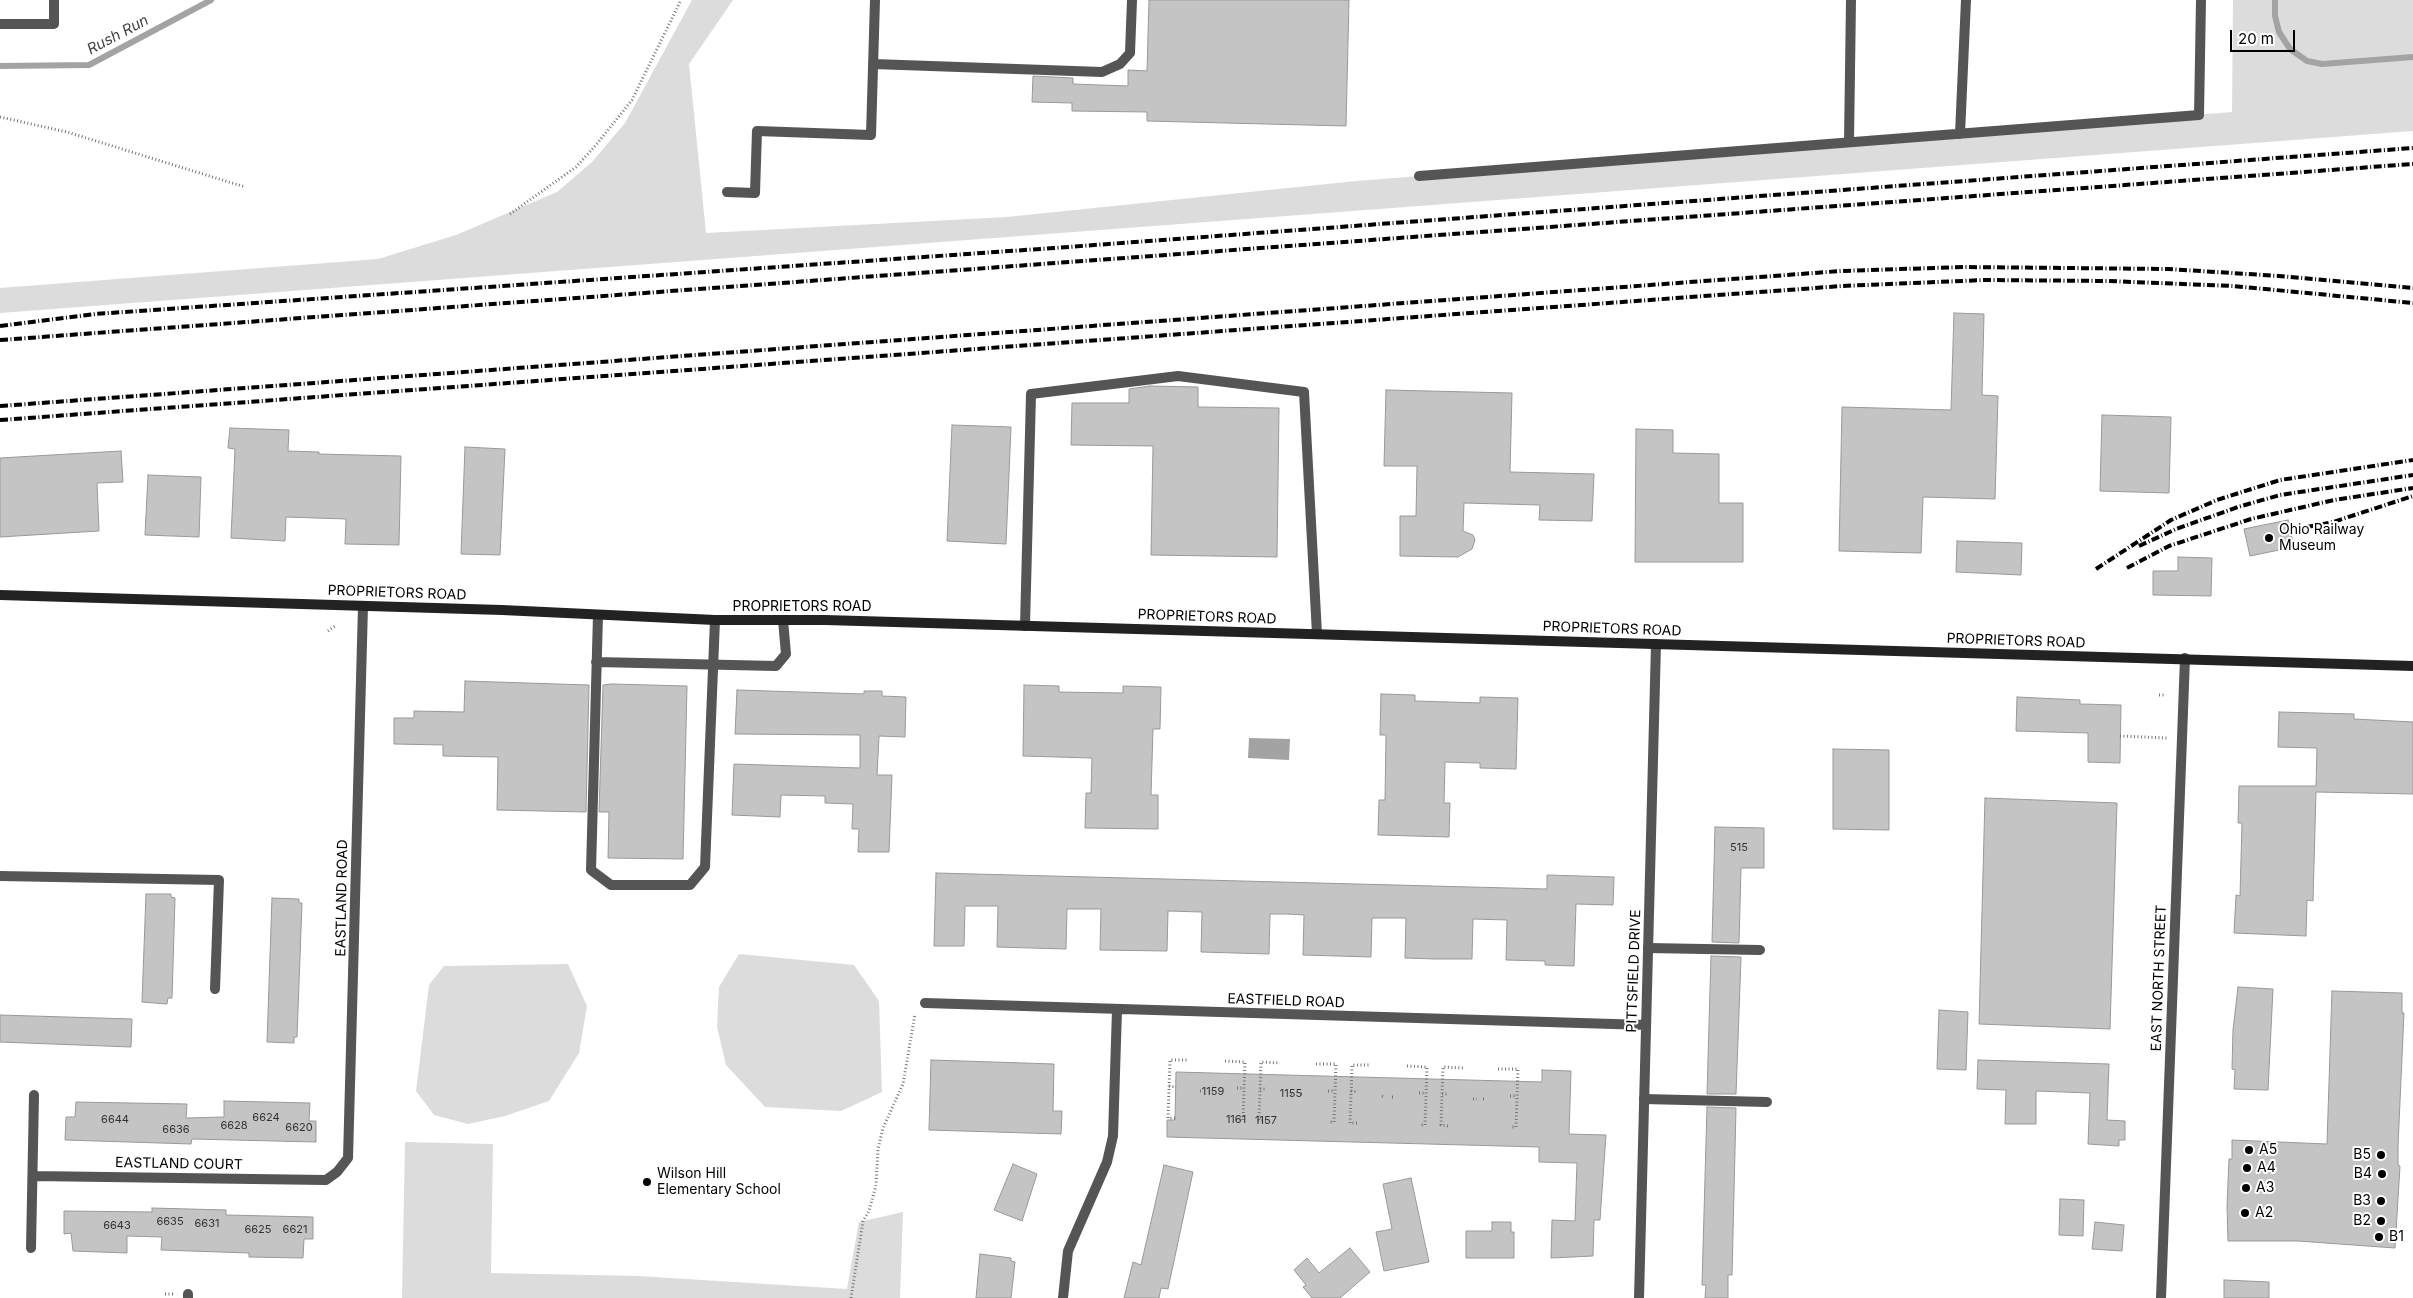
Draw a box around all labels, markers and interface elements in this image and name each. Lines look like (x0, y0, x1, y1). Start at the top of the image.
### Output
water label: Rush Run (84, 11, 152, 59)
scale bar (2233, 20, 2298, 52)
text: 20 m (2238, 29, 2274, 48)
place label: Ohio Railway Museum (2279, 522, 2364, 554)
marker: Ohio Railway Museum (2263, 532, 2275, 544)
street label: PROPRIETORS ROAD (327, 582, 467, 604)
street label: PROPRIETORS ROAD (732, 599, 872, 615)
street label: PROPRIETORS ROAD (1137, 606, 1277, 628)
street label: PROPRIETORS ROAD (1542, 618, 1682, 640)
street label: PROPRIETORS ROAD (1946, 630, 2086, 652)
street label: EASTLAND ROAD (333, 839, 351, 957)
house number: 515 (1730, 841, 1748, 855)
street label: EAST NORTH STREET (2148, 904, 2170, 1052)
street label: PITTSFIELD DRIVE (1623, 909, 1645, 1033)
street label: EASTFIELD ROAD (1227, 991, 1345, 1011)
house number: 1159 (1202, 1085, 1224, 1099)
house number: 1155 (1280, 1087, 1302, 1101)
house number: 6624 (252, 1111, 280, 1125)
house number: 6644 (101, 1113, 129, 1127)
house number: 1161 (1226, 1113, 1246, 1127)
house number: 1157 (1255, 1114, 1277, 1128)
house number: 6628 (220, 1119, 248, 1133)
house number: 6620 (285, 1121, 313, 1135)
house number: 6636 (162, 1123, 190, 1137)
place label: A5 (2259, 1142, 2277, 1158)
marker: A5 (2243, 1144, 2255, 1156)
place label: B5 (2353, 1147, 2371, 1163)
marker: B5 (2375, 1149, 2387, 1161)
street label: EASTLAND COURT (115, 1154, 243, 1174)
place label: A4 (2257, 1160, 2276, 1176)
marker: A4 (2241, 1162, 2253, 1174)
place label: Wilson Hill Elementary School (657, 1166, 781, 1198)
place label: B4 (2354, 1166, 2372, 1182)
marker: B4 (2376, 1168, 2388, 1180)
marker: Wilson Hill Elementary School (641, 1176, 653, 1188)
place label: A3 (2256, 1180, 2274, 1196)
marker: A3 (2240, 1182, 2252, 1194)
place label: B3 (2353, 1193, 2371, 1209)
marker: B3 (2375, 1195, 2387, 1207)
place label: A2 (2255, 1205, 2273, 1221)
marker: A2 (2239, 1207, 2251, 1219)
place label: B2 (2353, 1213, 2371, 1229)
house number: 6635 (156, 1215, 184, 1229)
marker: B2 (2375, 1215, 2387, 1227)
house number: 6631 (195, 1217, 219, 1231)
house number: 6643 (103, 1219, 131, 1233)
house number: 6625 (244, 1223, 272, 1237)
house number: 6621 (283, 1223, 307, 1237)
place label: B1 (2389, 1229, 2404, 1245)
marker: B1 (2373, 1231, 2385, 1243)

